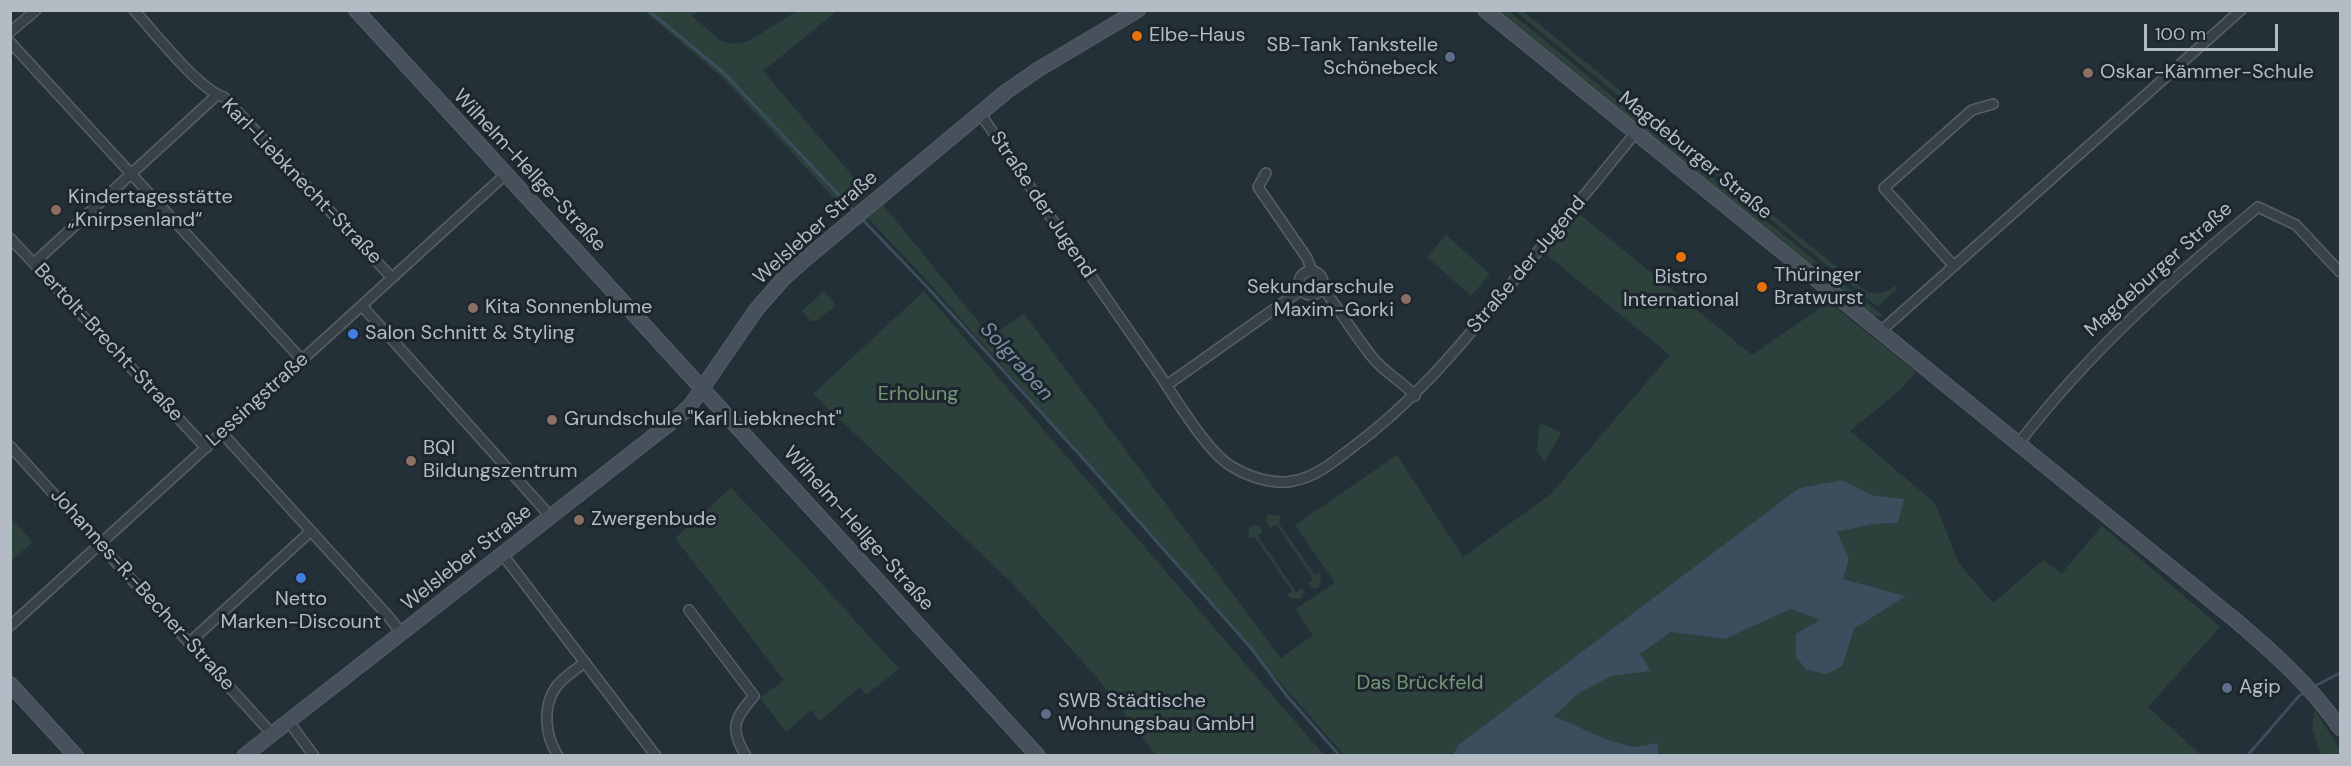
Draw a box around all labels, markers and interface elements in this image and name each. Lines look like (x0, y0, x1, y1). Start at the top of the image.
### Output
scale bar (2147, 12, 2280, 50)
text: 100 m (2155, 22, 2206, 46)
place label: Elbe-Haus (1149, 24, 1245, 48)
marker: Elbe-Haus (1130, 29, 1144, 43)
place label: SB-Tank Tankstelle Schönebeck (1267, 34, 1438, 81)
marker: SB-Tank Tankstelle Schönebeck (1443, 50, 1457, 64)
place label: Oskar-Kämmer-Schule (2100, 61, 2314, 85)
marker: Oskar-Kämmer-Schule (2081, 66, 2095, 80)
street label: Wilhelm-Hellge-Straße (447, 85, 611, 257)
street label: Magdeburger Straße (1613, 87, 1777, 225)
street label: Karl-Liebknecht-Straße (216, 94, 386, 270)
street label: Straße der Jugend (984, 127, 1100, 283)
street label: Welsleber Straße (749, 166, 883, 290)
place label: Kindertagesstätte „Knirpsenland“ (68, 186, 233, 233)
street label: Straße der Jugend (1463, 192, 1591, 338)
street label: Magdeburger Straße (2080, 197, 2238, 343)
marker: Kindertagesstätte „Knirpsenland“ (49, 203, 63, 217)
marker: Bistro International (1674, 250, 1688, 264)
street label: Bertolt-Brecht-Straße (28, 259, 188, 427)
place label: Thüringer Bratwurst (1774, 264, 1863, 311)
place label: Bistro International (1623, 266, 1739, 313)
place label: Sekundarschule Maxim-Gorki (1247, 276, 1394, 323)
marker: Thüringer Bratwurst (1755, 280, 1769, 294)
marker: Sekundarschule Maxim-Gorki (1399, 292, 1413, 306)
place label: Kita Sonnenblume (485, 296, 652, 320)
marker: Kita Sonnenblume (466, 301, 480, 315)
water label: Solgraben (974, 317, 1058, 407)
place label: Salon Schnitt & Styling (365, 322, 575, 346)
marker: Salon Schnitt & Styling (346, 327, 360, 341)
street label: Lessingstraße (202, 348, 314, 452)
park label: Erholung (878, 383, 958, 407)
place label: Grundschule "Karl Liebknecht" (564, 408, 841, 432)
marker: Grundschule "Karl Liebknecht" (545, 413, 559, 427)
place label: BQI Bildungszentrum (423, 437, 578, 484)
street label: Wilhelm-Hellge-Straße (778, 442, 938, 616)
marker: BQI Bildungszentrum (404, 454, 418, 468)
street label: Johannes-R.-Becher-Straße (45, 484, 239, 696)
street label: Welsleber Straße (397, 500, 537, 616)
place label: Zwergenbude (591, 508, 717, 532)
marker: Zwergenbude (572, 513, 586, 527)
marker: Netto Marken-Discount (294, 571, 308, 585)
place label: Netto Marken-Discount (221, 588, 381, 635)
park label: Das Brückfeld (1356, 672, 1484, 696)
place label: Agip (2239, 676, 2281, 700)
marker: Agip (2220, 681, 2234, 695)
place label: SWB Städtische Wohnungsbau GmbH (1058, 690, 1255, 737)
marker: SWB Städtische Wohnungsbau GmbH (1039, 707, 1053, 721)

